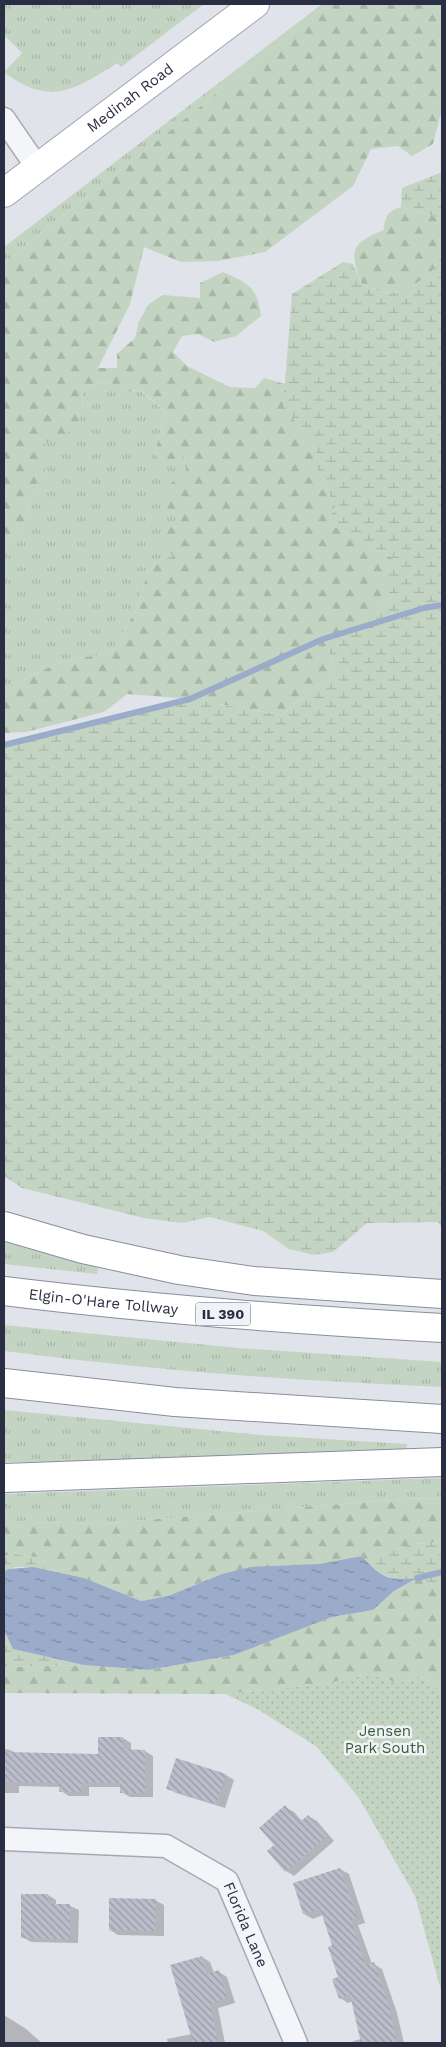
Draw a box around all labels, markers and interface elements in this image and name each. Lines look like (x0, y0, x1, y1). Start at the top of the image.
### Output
street label: Medinah Road (83, 60, 177, 136)
street label: Elgin-O'Hare Tollway (28, 1285, 179, 1318)
road number: IL 390 (196, 1302, 250, 1326)
park label: Jensen Park South (345, 1722, 425, 1757)
street label: Florida Lane (220, 1879, 272, 1970)

